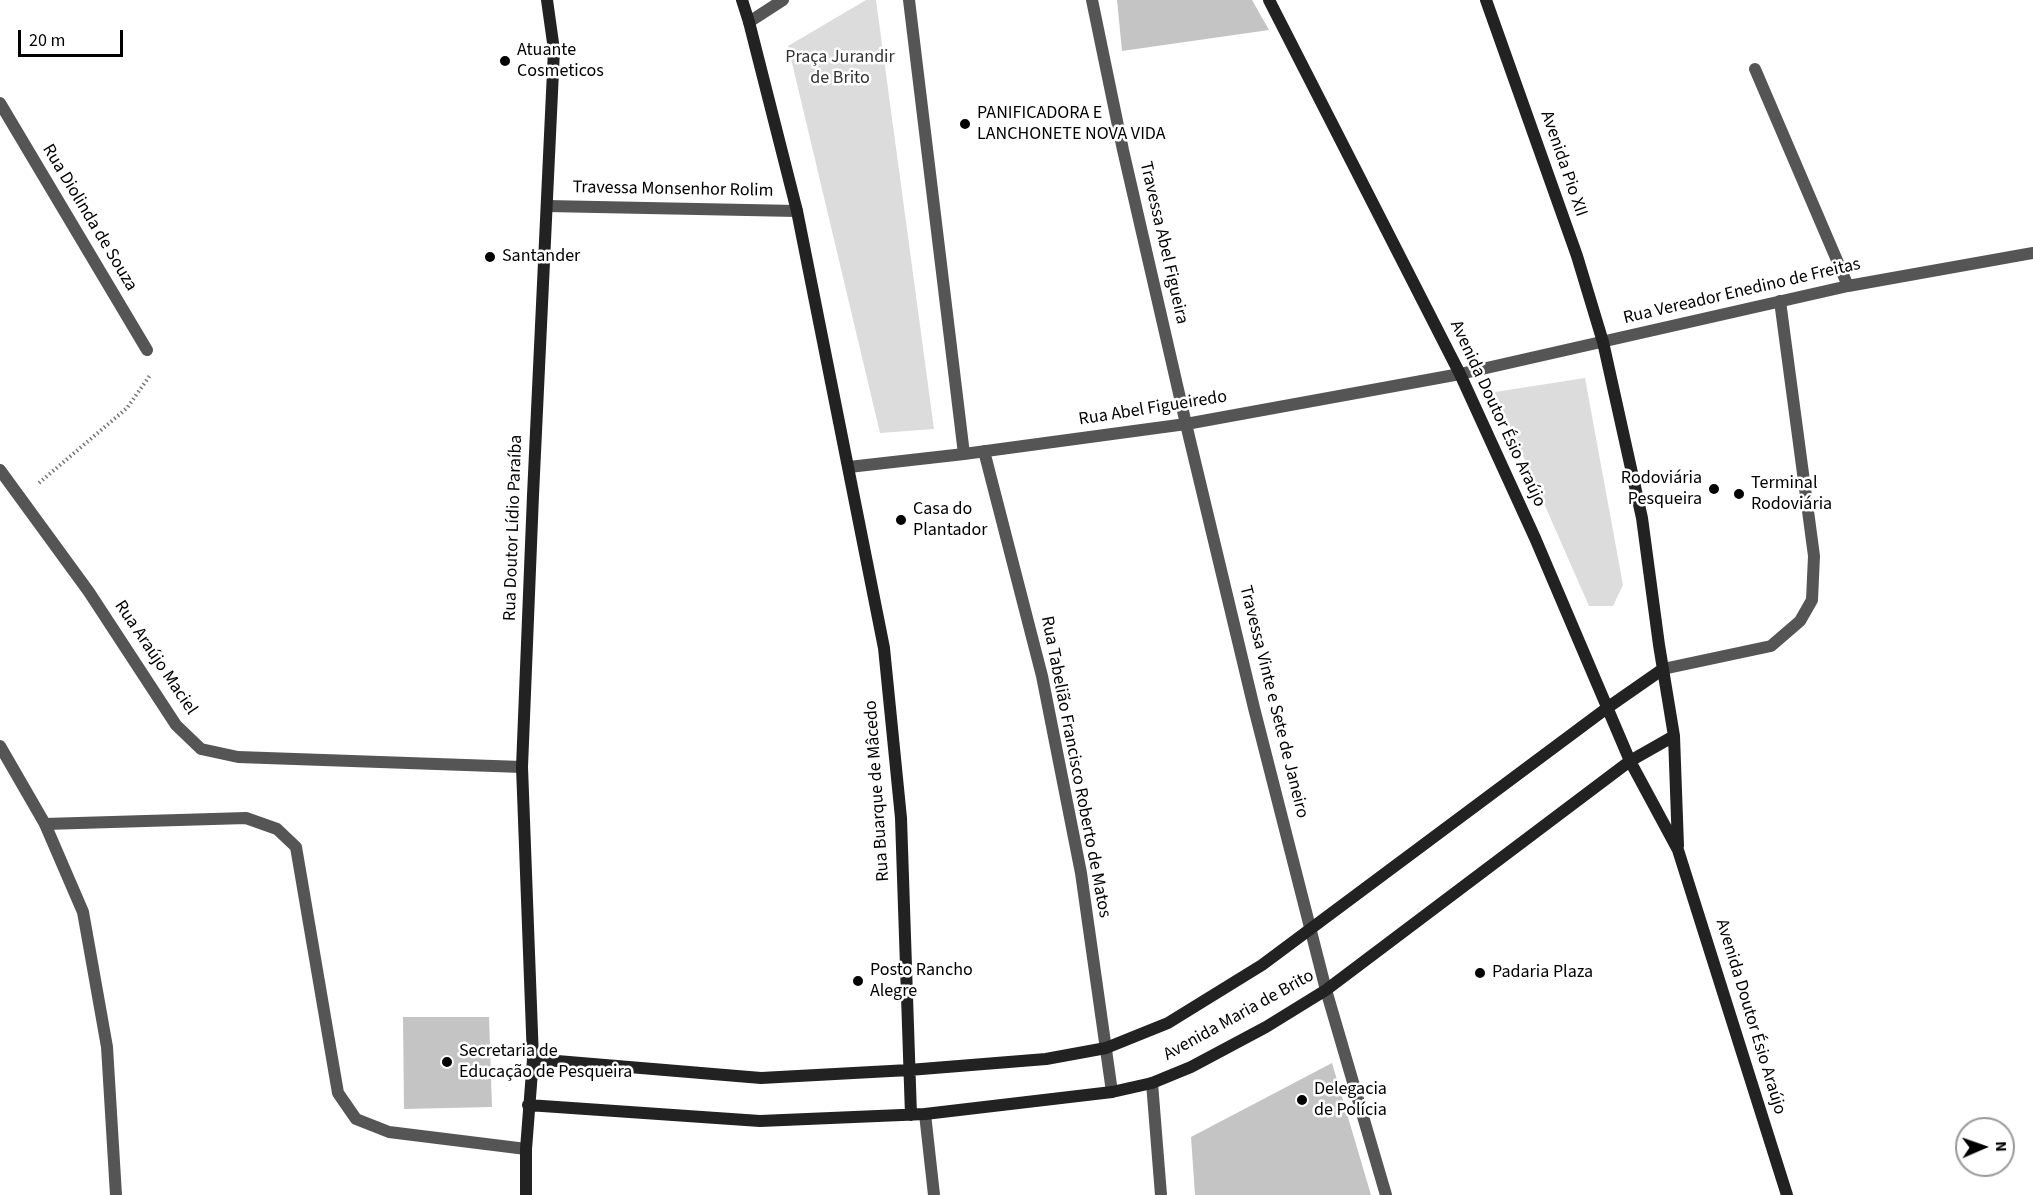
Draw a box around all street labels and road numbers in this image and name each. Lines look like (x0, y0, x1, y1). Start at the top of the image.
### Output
street label: Avenida Pio XII (1535, 108, 1591, 220)
street label: Rua Diolinda de Souza (37, 141, 141, 295)
street label: Travessa Abel Figueira (1134, 160, 1192, 326)
street label: Travessa Monsenhor Rolim (572, 177, 774, 203)
street label: Rua Vereador Enedino de Freitas (1621, 254, 1863, 330)
street label: Avenida Doutor Ésio Araújo (1444, 317, 1550, 511)
street label: Rua Abel Figueiredo (1077, 387, 1229, 431)
street label: Rua Doutor Lídio Paraíba (500, 435, 528, 621)
street label: Travessa Vinte e Sete de Janeiro (1234, 583, 1312, 821)
street label: Rua Araújo Maciel (109, 597, 201, 719)
street label: Rua Tabelião Francisco Roberto de Matos (1035, 614, 1115, 920)
street label: Rua Buarque de Mâcedo (861, 700, 895, 882)
street label: Avenida Doutor Ésio Araújo (1710, 917, 1790, 1117)
street label: Avenida Maria de Brito (1160, 966, 1318, 1066)

